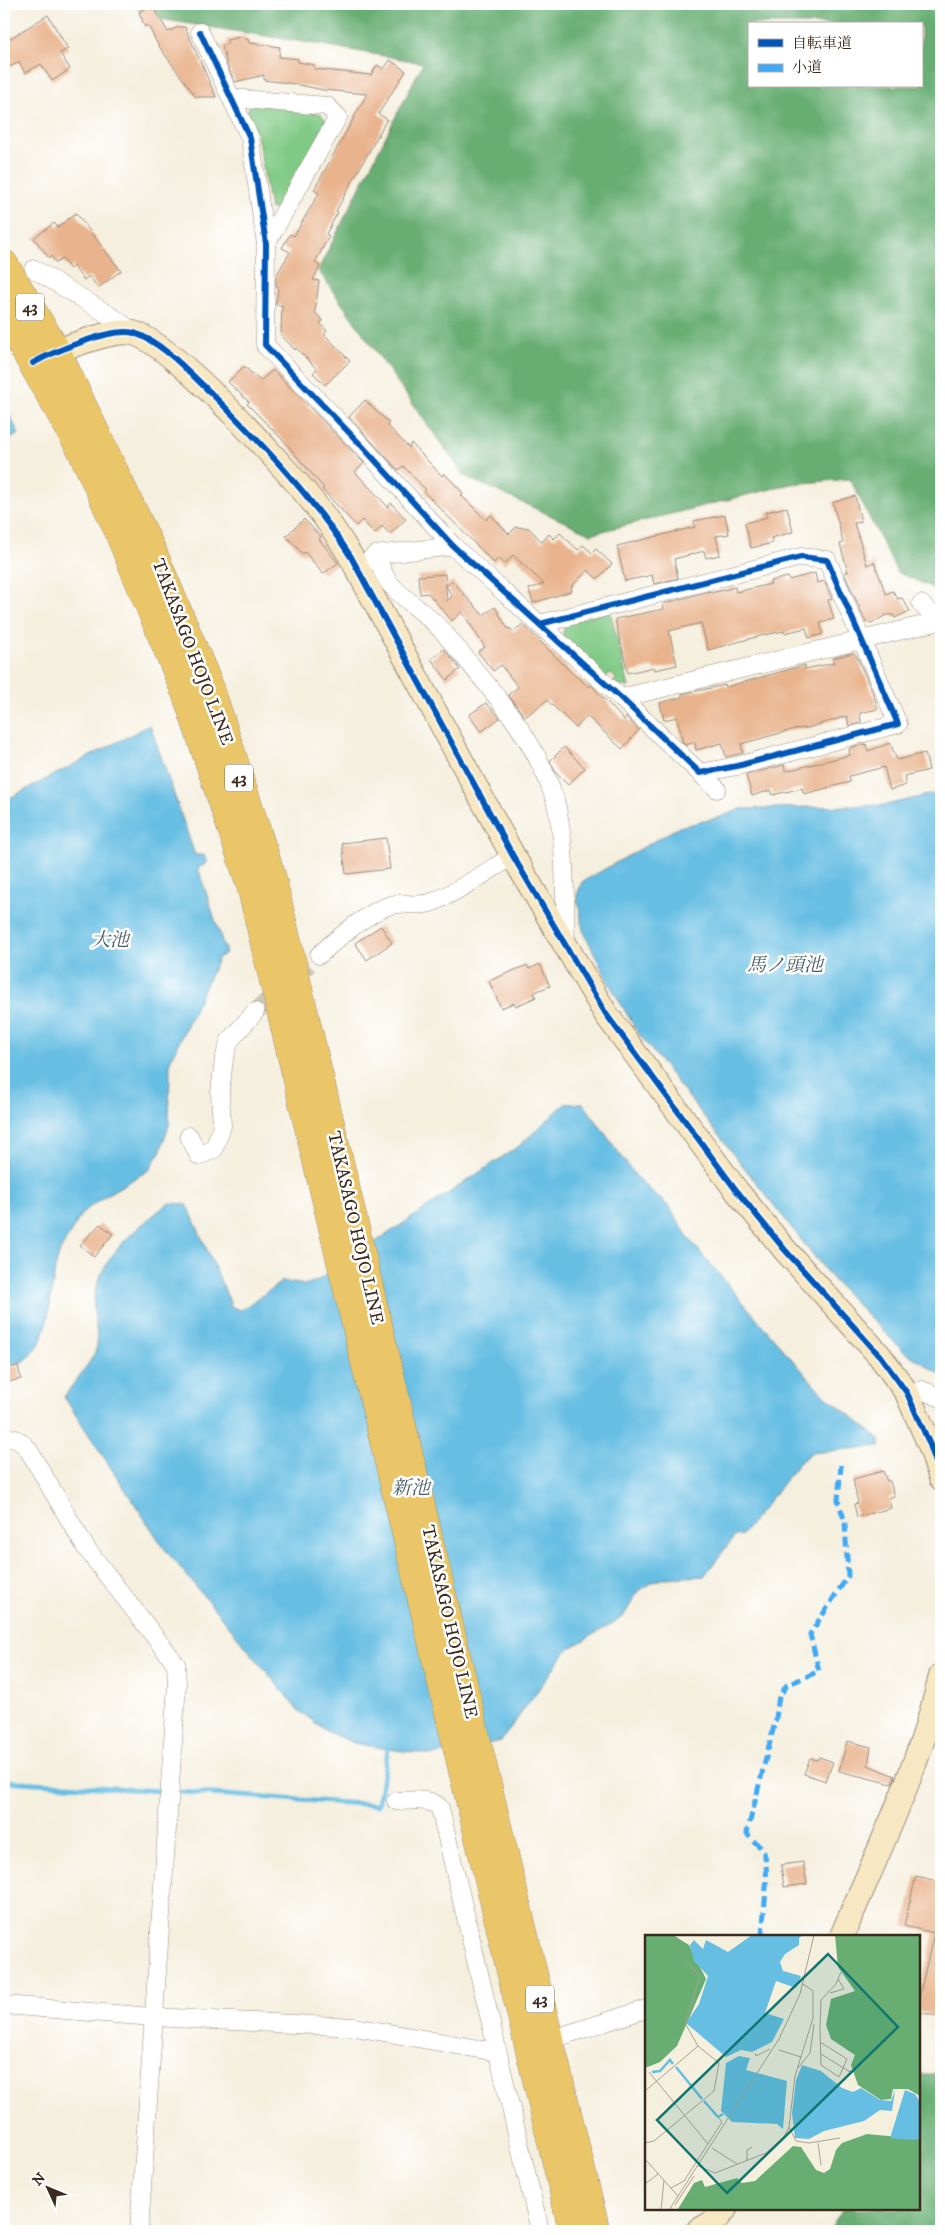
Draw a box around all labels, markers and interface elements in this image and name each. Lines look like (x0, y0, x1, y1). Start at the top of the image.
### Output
legend (748, 22, 922, 88)
text: 自転車道 (792, 34, 852, 53)
text: 小道 (792, 58, 822, 77)
road number: 43 (16, 294, 44, 320)
street label: TAKASAGO HOJO LINE (146, 556, 238, 748)
road number: 43 (225, 764, 253, 791)
water label: 大池 (91, 929, 131, 952)
water label: 馬ノ頭池 (747, 954, 825, 977)
street label: TAKASAGO HOJO LINE (322, 1129, 388, 1327)
water label: 新池 (392, 1477, 432, 1500)
street label: TAKASAGO HOJO LINE (416, 1523, 482, 1721)
inset map (645, 1935, 920, 2210)
road number: 43 (526, 1986, 554, 2012)
north arrow (22, 2162, 72, 2212)
text: N (29, 2169, 50, 2190)

